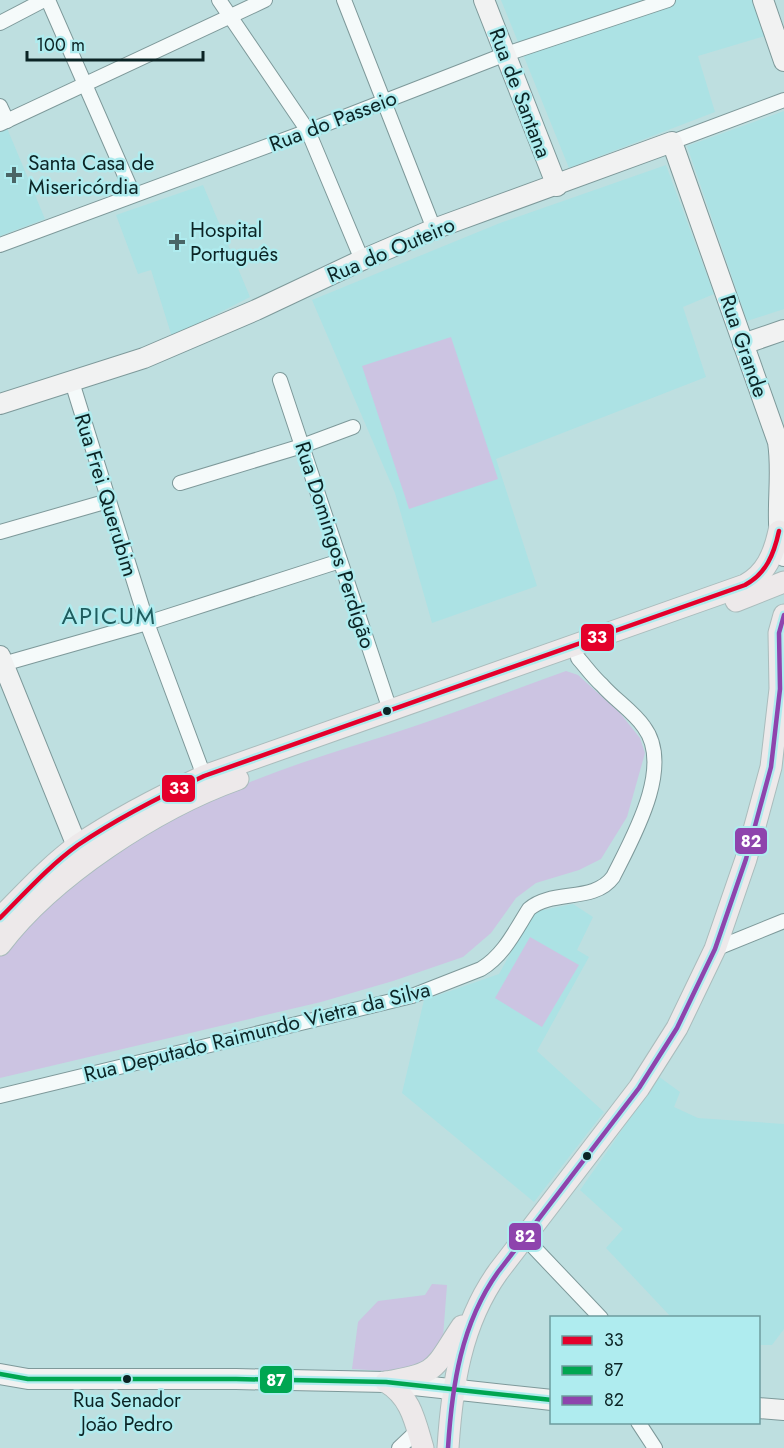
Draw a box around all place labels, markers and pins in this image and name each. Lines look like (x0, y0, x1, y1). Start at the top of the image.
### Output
place label: Santa Casa de Misericórdia (28, 148, 154, 202)
marker: Santa Casa de Misericórdia (5, 166, 23, 184)
place label: Hospital Português (190, 215, 278, 269)
marker: Hospital Português (168, 233, 186, 251)
unlabelled marker (381, 705, 393, 717)
unlabelled marker (581, 1150, 593, 1162)
marker: Rua Senador João Pedro (121, 1373, 133, 1385)
place label: Rua Senador João Pedro (73, 1386, 181, 1439)

